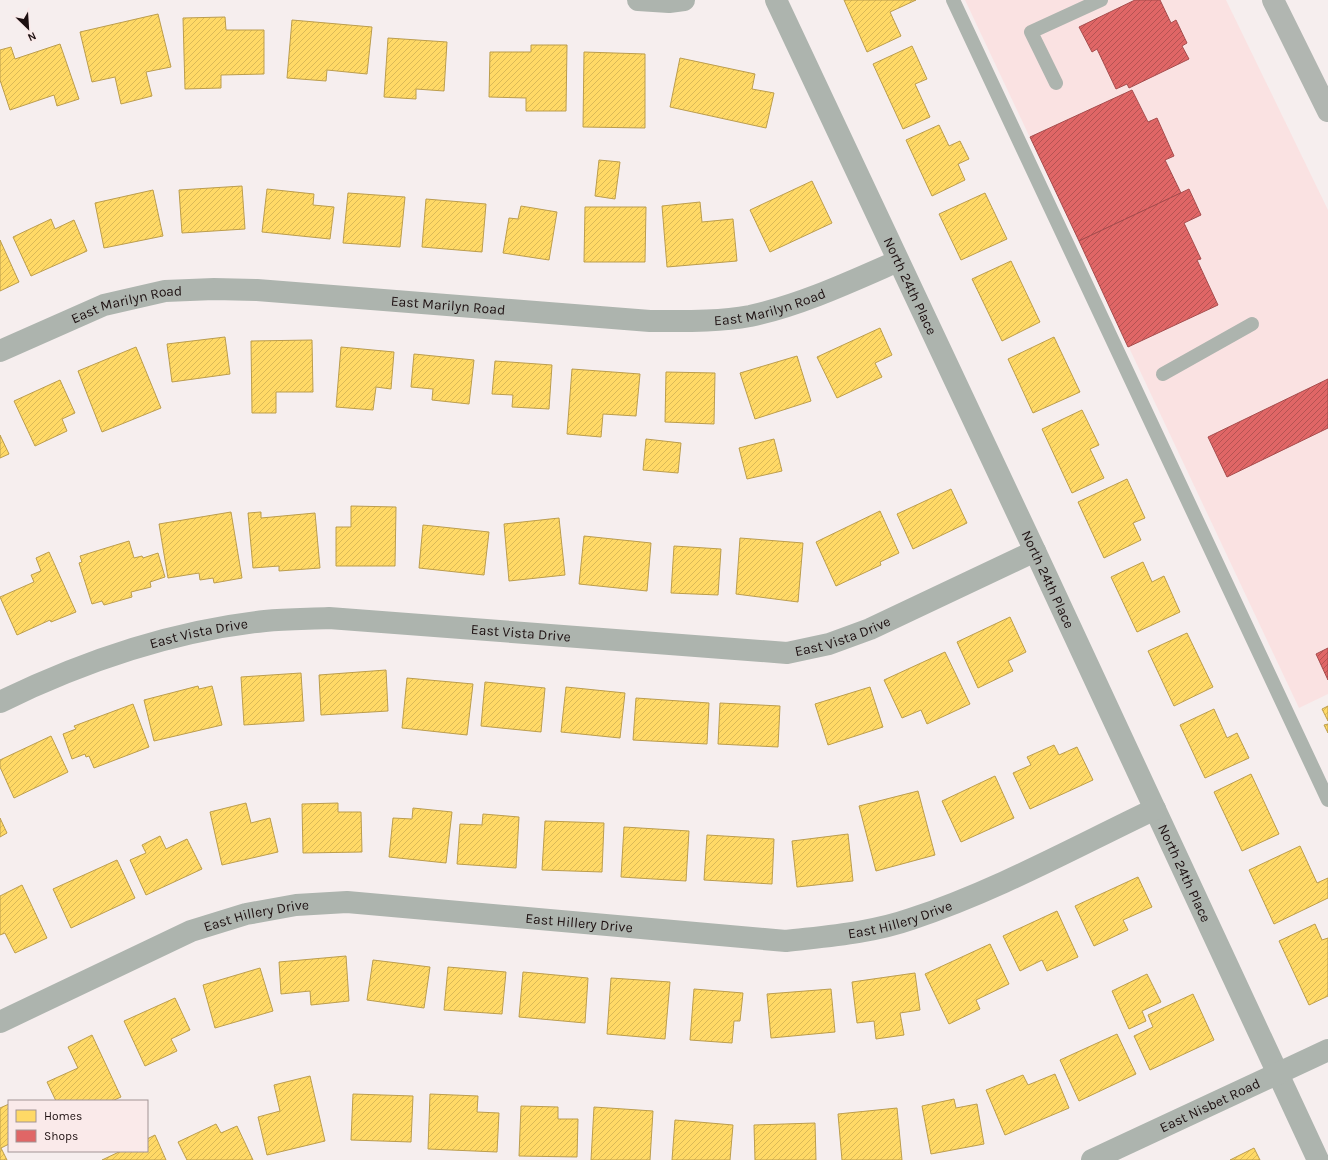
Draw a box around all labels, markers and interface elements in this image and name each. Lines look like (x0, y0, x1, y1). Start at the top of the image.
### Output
north arrow (8, 8, 48, 48)
text: N (26, 29, 38, 44)
street label: North 24th Place (880, 235, 940, 338)
street label: East Marilyn Road (69, 282, 182, 327)
street label: East Marilyn Road (713, 285, 828, 329)
street label: East Marilyn Road (390, 293, 506, 319)
street label: North 24th Place (1018, 528, 1078, 631)
street label: East Vista Drive (793, 613, 893, 660)
street label: East Vista Drive (148, 615, 249, 652)
street label: East Vista Drive (470, 621, 571, 645)
street label: North 24th Place (1154, 822, 1214, 925)
street label: East Hillery Drive (202, 896, 309, 936)
street label: East Hillery Drive (847, 897, 955, 942)
street label: East Hillery Drive (525, 910, 633, 936)
street label: East Nisbet Road (1157, 1075, 1263, 1136)
legend (8, 1100, 148, 1152)
text: Homes (44, 1109, 82, 1123)
text: Shops (44, 1129, 78, 1143)

